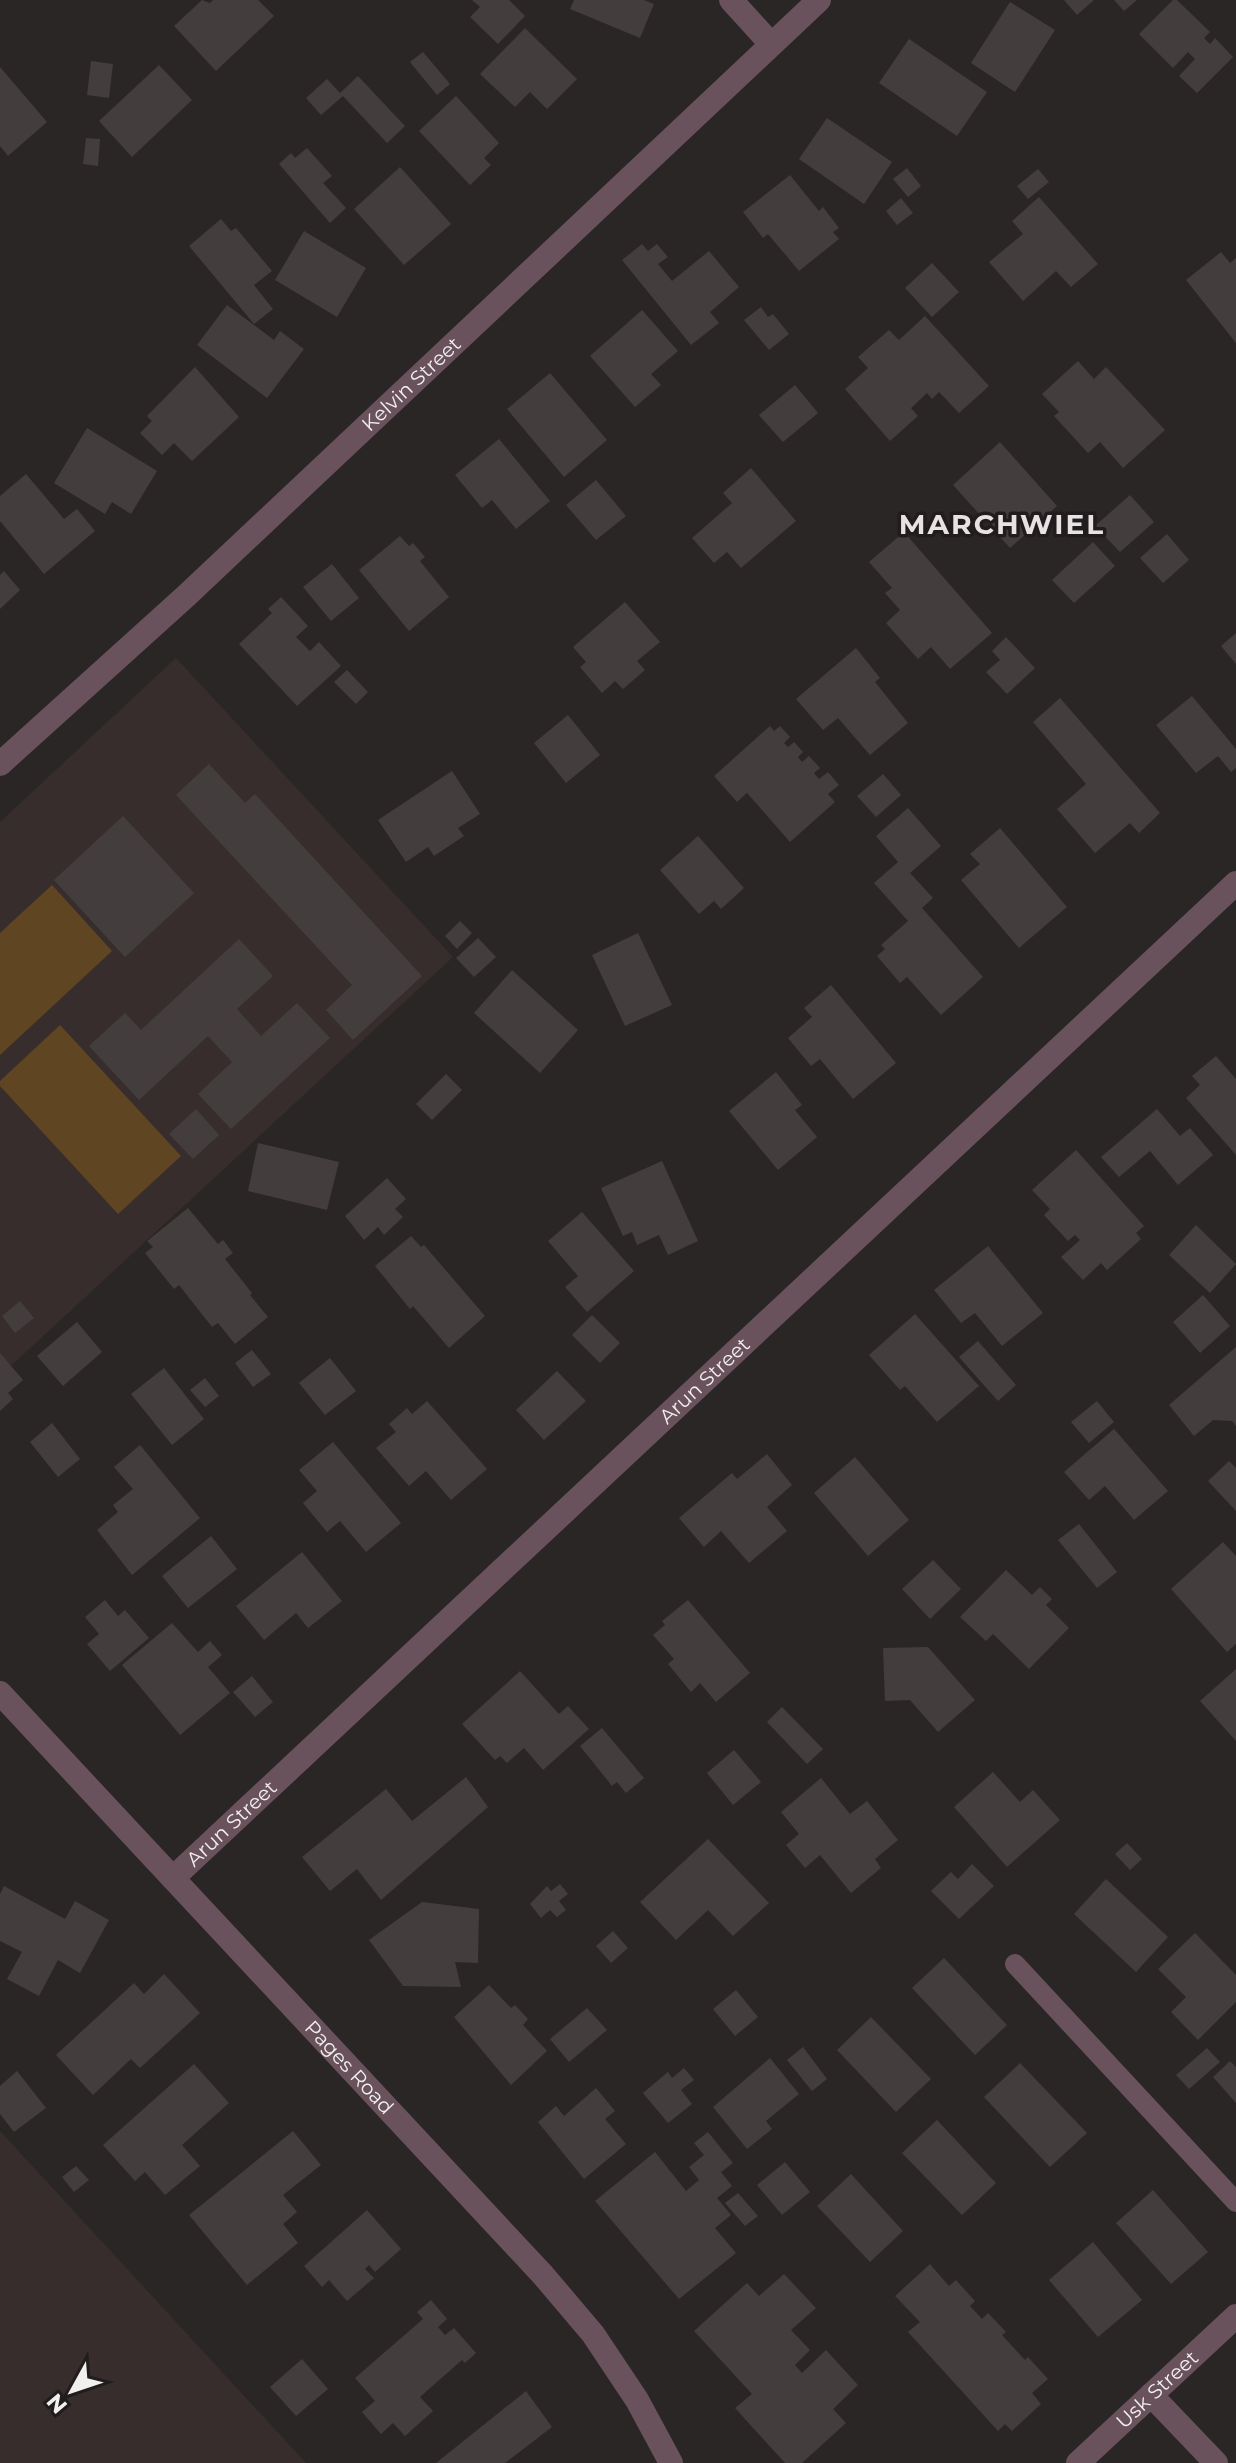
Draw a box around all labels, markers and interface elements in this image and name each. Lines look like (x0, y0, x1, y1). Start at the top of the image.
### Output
street label: Kelvin Street (357, 332, 466, 436)
district label: MARCHWIEL (899, 507, 1105, 541)
street label: Arun Street (654, 1332, 755, 1429)
street label: Arun Street (181, 1775, 282, 1871)
street label: Pages Road (300, 2016, 399, 2119)
street label: Usk Street (1111, 2345, 1203, 2433)
north arrow (32, 2351, 112, 2431)
text: N (41, 2388, 73, 2419)

